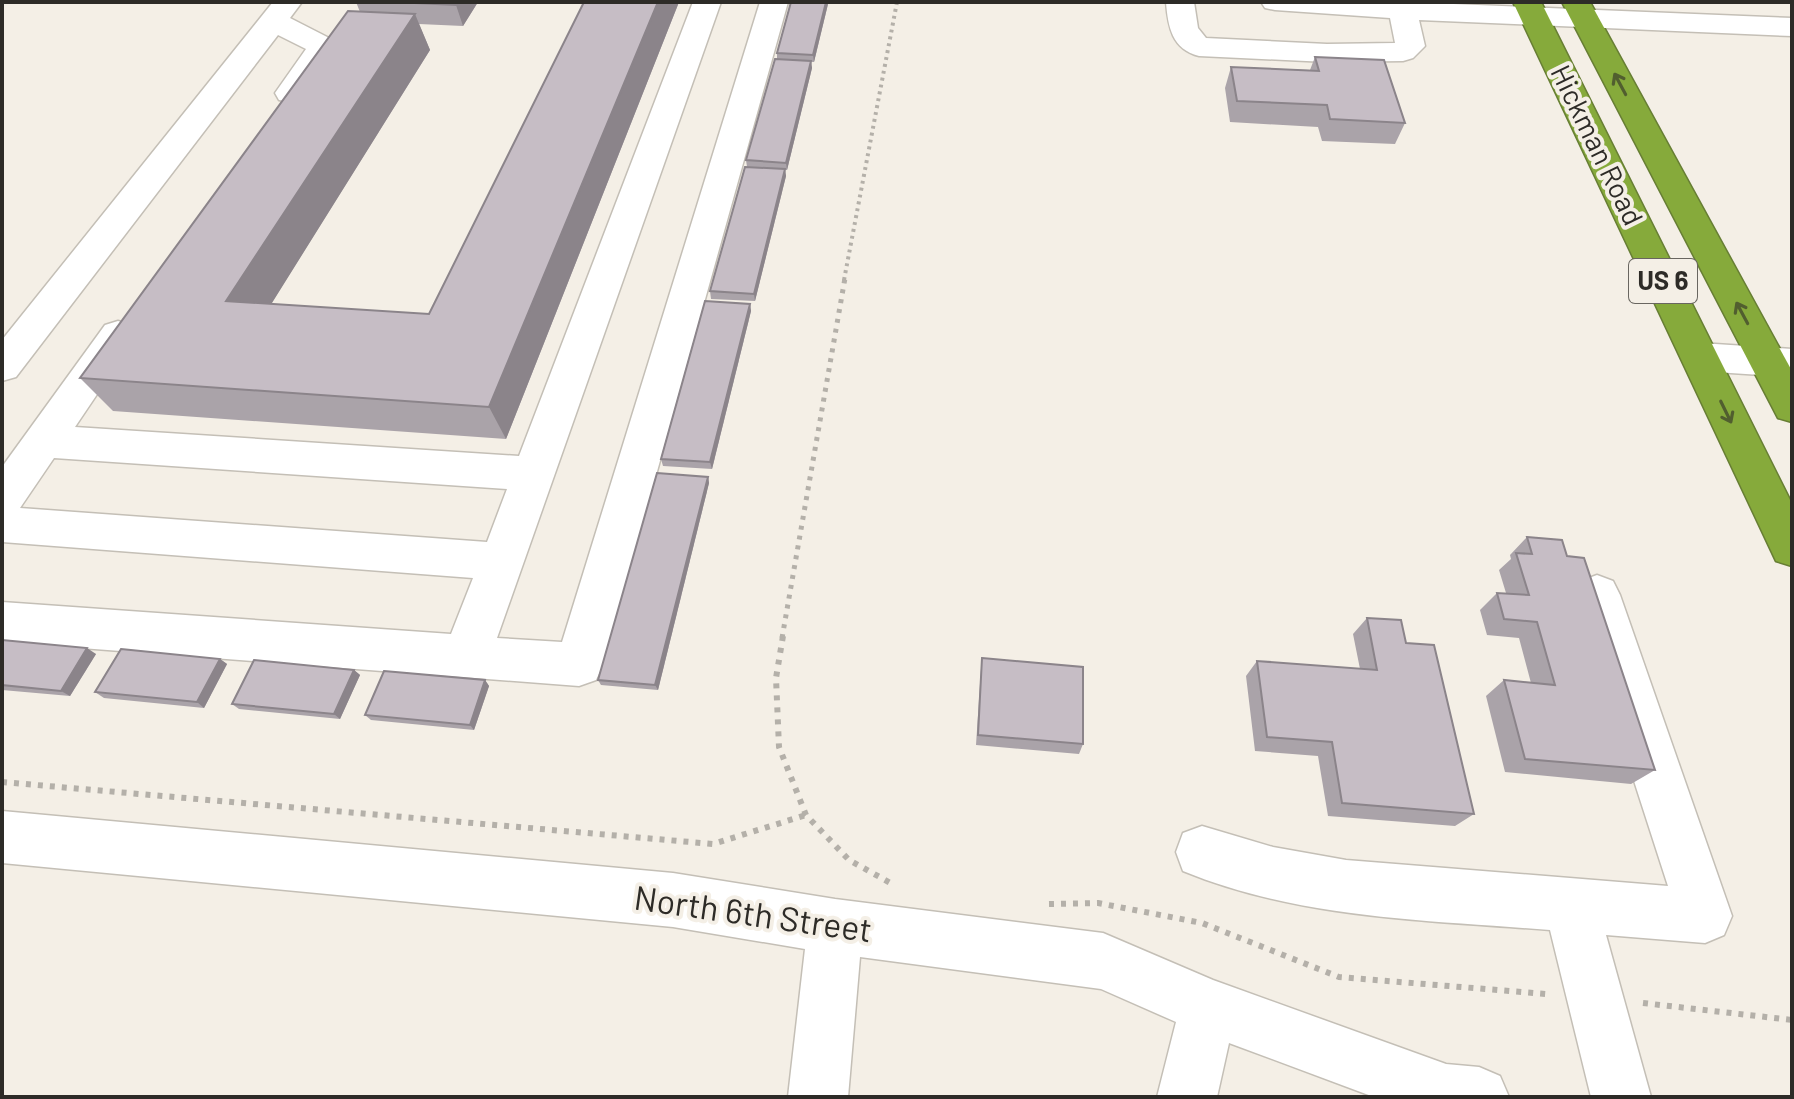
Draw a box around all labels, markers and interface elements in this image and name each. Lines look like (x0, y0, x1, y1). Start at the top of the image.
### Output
street label: Hickman Road (1544, 59, 1651, 230)
one-way arrow (1611, 73, 1627, 96)
road number: US 6 (1629, 259, 1697, 303)
one-way arrow (1734, 302, 1750, 326)
one-way arrow (1719, 400, 1735, 424)
street label: North 6th Street (632, 876, 875, 949)

